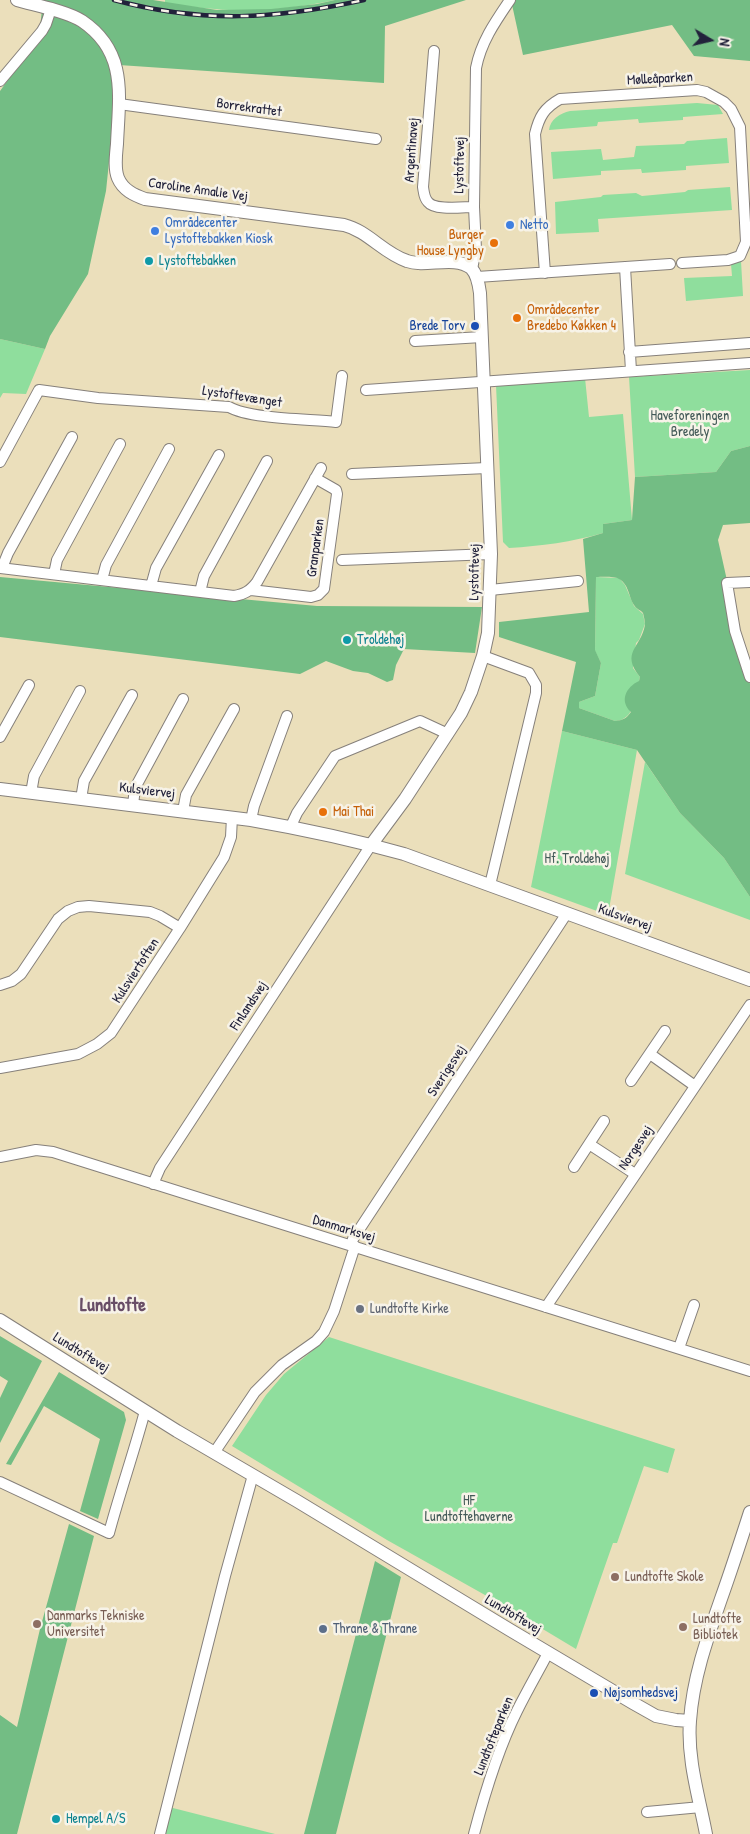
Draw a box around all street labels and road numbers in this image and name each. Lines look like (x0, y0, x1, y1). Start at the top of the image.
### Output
street label: Mølleåparken (627, 69, 693, 89)
street label: Borrekrattet (215, 95, 283, 121)
street label: Argentinavej (401, 117, 423, 183)
street label: Lystoftevej (451, 136, 469, 194)
street label: Caroline Amalie Vej (147, 175, 249, 205)
street label: Lystoftevænget (201, 382, 283, 412)
street label: Granparken (304, 518, 328, 578)
street label: Lystoftevej (466, 543, 484, 601)
street label: Kulsviervej (118, 779, 176, 803)
street label: Kulsviervej (596, 900, 654, 936)
street label: Kulsviertoften (109, 935, 163, 1007)
street label: Finlandsvej (227, 978, 271, 1034)
street label: Sverigesvej (424, 1042, 470, 1100)
street label: Norgesvej (615, 1123, 657, 1173)
street label: Danmarksvej (311, 1212, 377, 1246)
street label: Lundtoftevej (50, 1329, 112, 1377)
street label: Lundtoftevej (482, 1592, 544, 1638)
street label: Lundtofteparken (471, 1694, 517, 1778)

